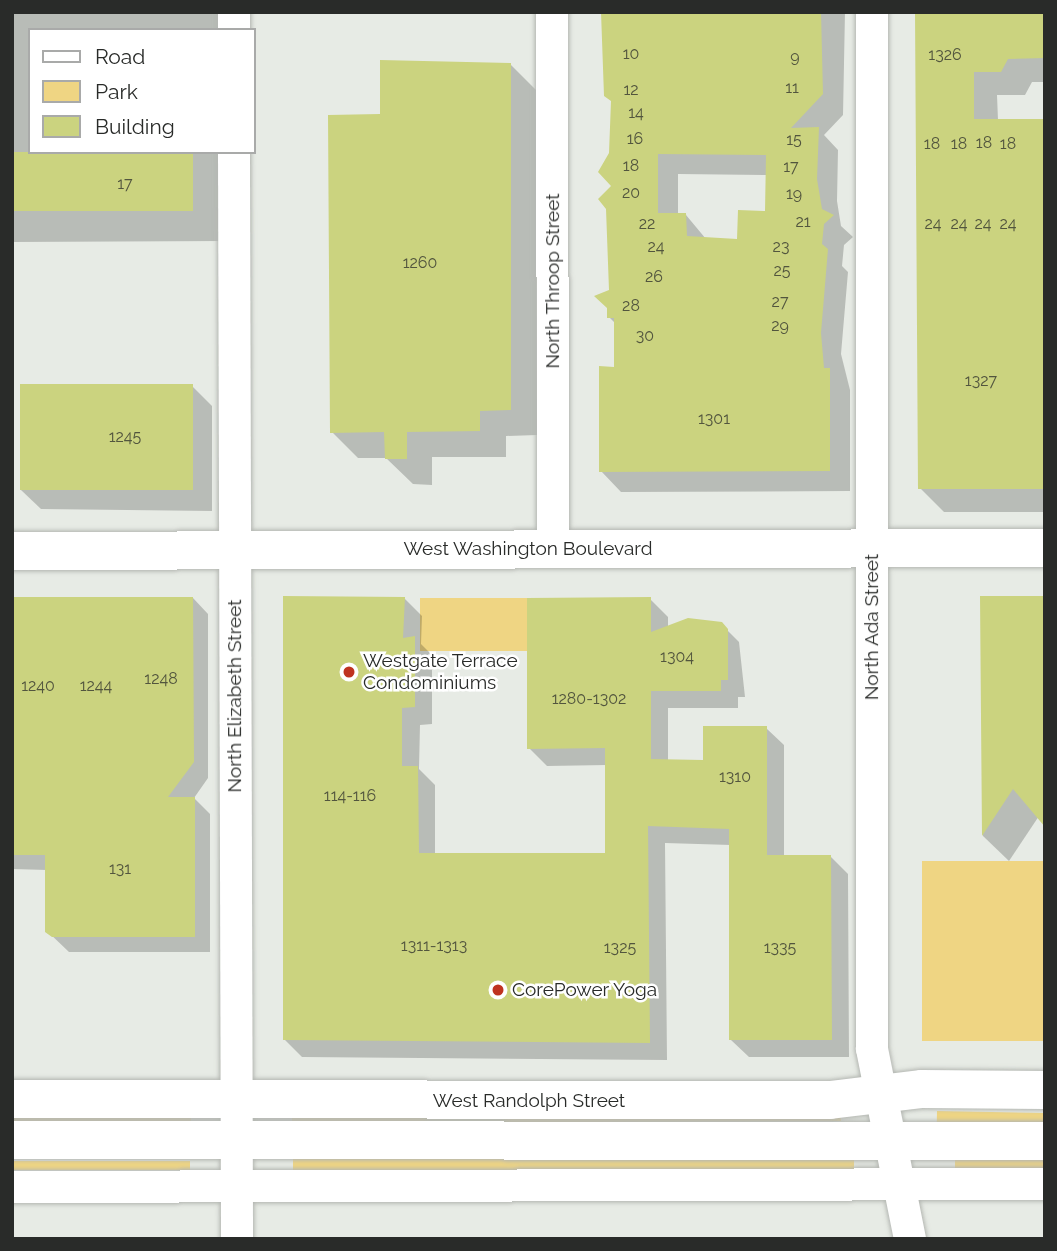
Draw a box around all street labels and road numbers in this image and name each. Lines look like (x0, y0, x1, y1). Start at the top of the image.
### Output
street label: North Throop Street (542, 193, 564, 369)
street label: West Washington Boulevard (403, 538, 653, 560)
street label: North Ada Street (861, 553, 883, 701)
street label: North Elizabeth Street (224, 599, 246, 793)
street label: West Randolph Street (433, 1090, 625, 1112)

